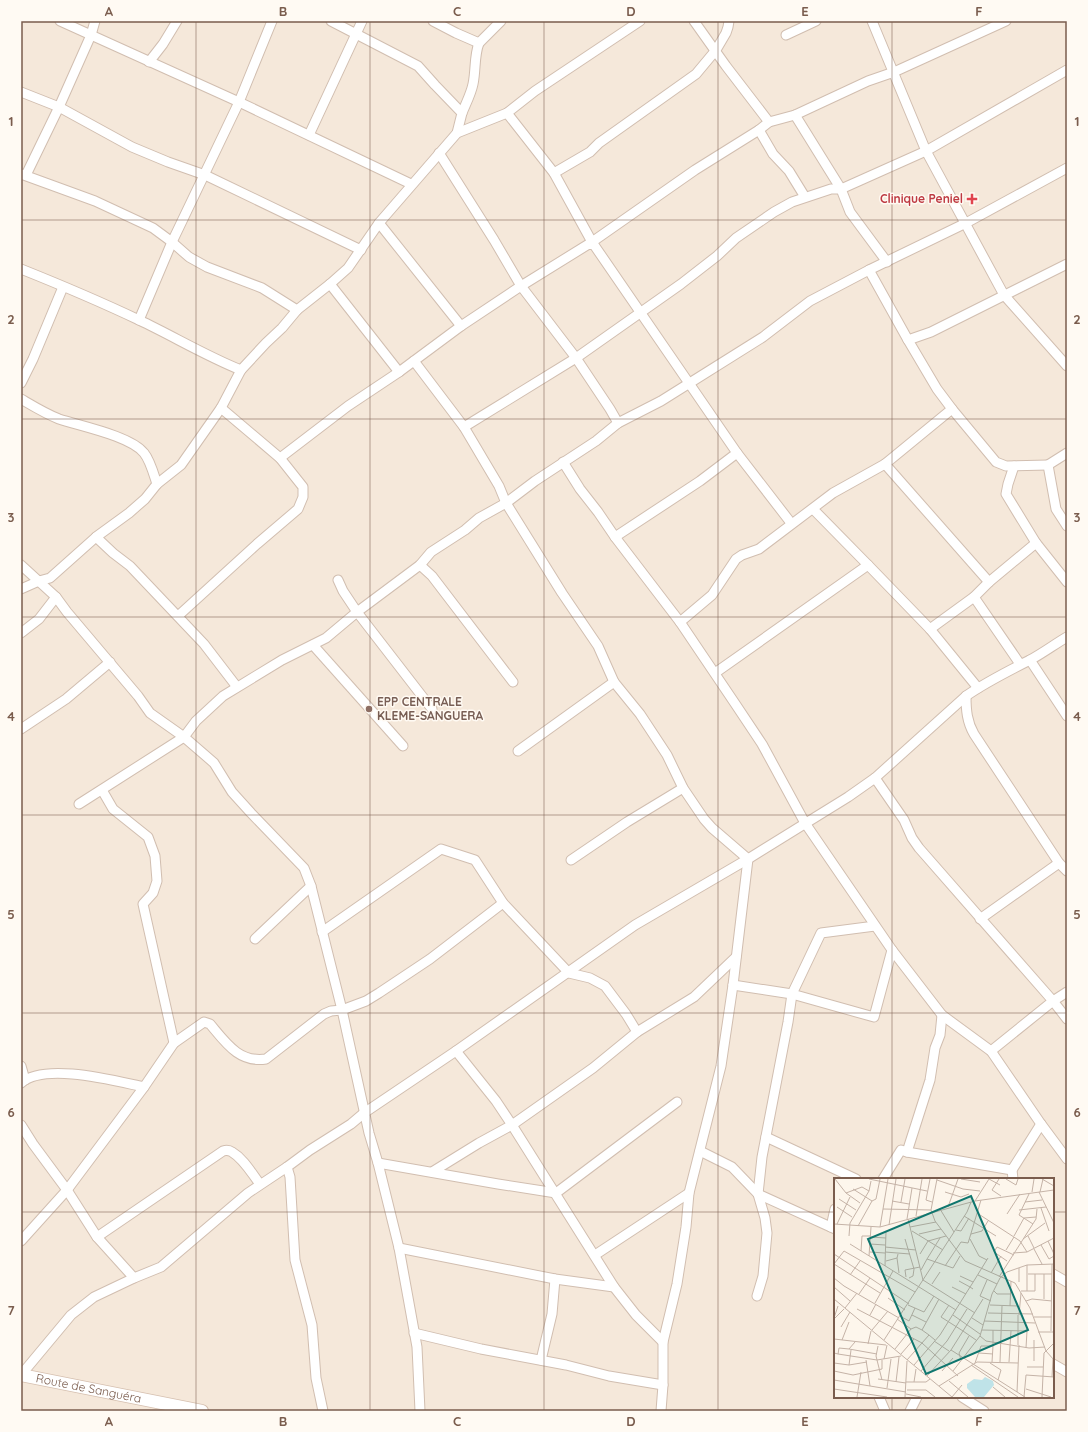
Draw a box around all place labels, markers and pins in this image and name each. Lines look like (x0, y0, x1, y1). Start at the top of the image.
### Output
place label: Clinique Peniel (880, 191, 963, 206)
marker: Clinique Peniel (966, 193, 978, 205)
place label: EPP CENTRALE KLEME-SANGUERA (377, 694, 483, 723)
marker: EPP CENTRALE KLEME-SANGUERA (364, 704, 374, 714)

